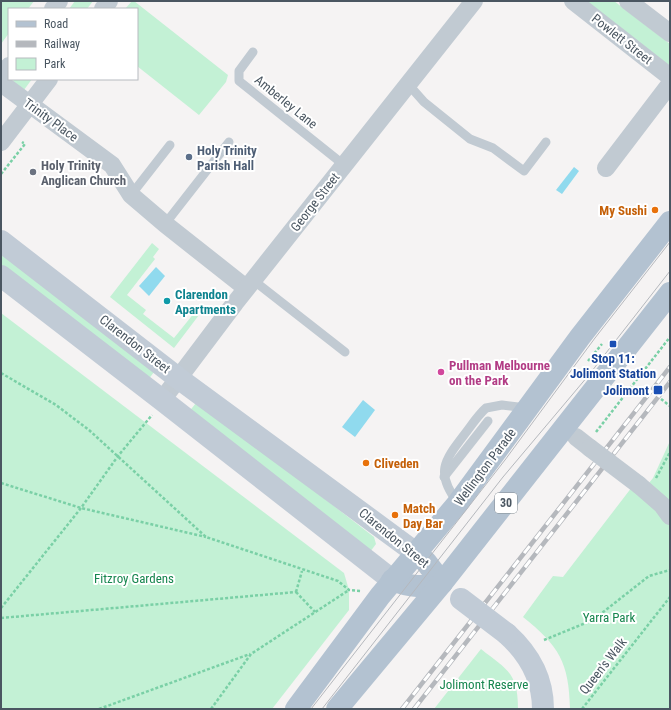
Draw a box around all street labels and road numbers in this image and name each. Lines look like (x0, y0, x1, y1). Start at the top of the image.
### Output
street label: Powlett Street (589, 11, 655, 67)
street label: Amberley Lane (252, 72, 320, 132)
street label: Trinity Place (21, 95, 81, 145)
street label: George Street (288, 170, 343, 234)
street label: Clarendon Street (97, 312, 173, 376)
street label: Wellington Parade (451, 425, 519, 509)
road number: 30 (495, 493, 517, 513)
street label: Clarendon Street (356, 505, 432, 571)
street label: Queen's Walk (576, 635, 630, 697)

